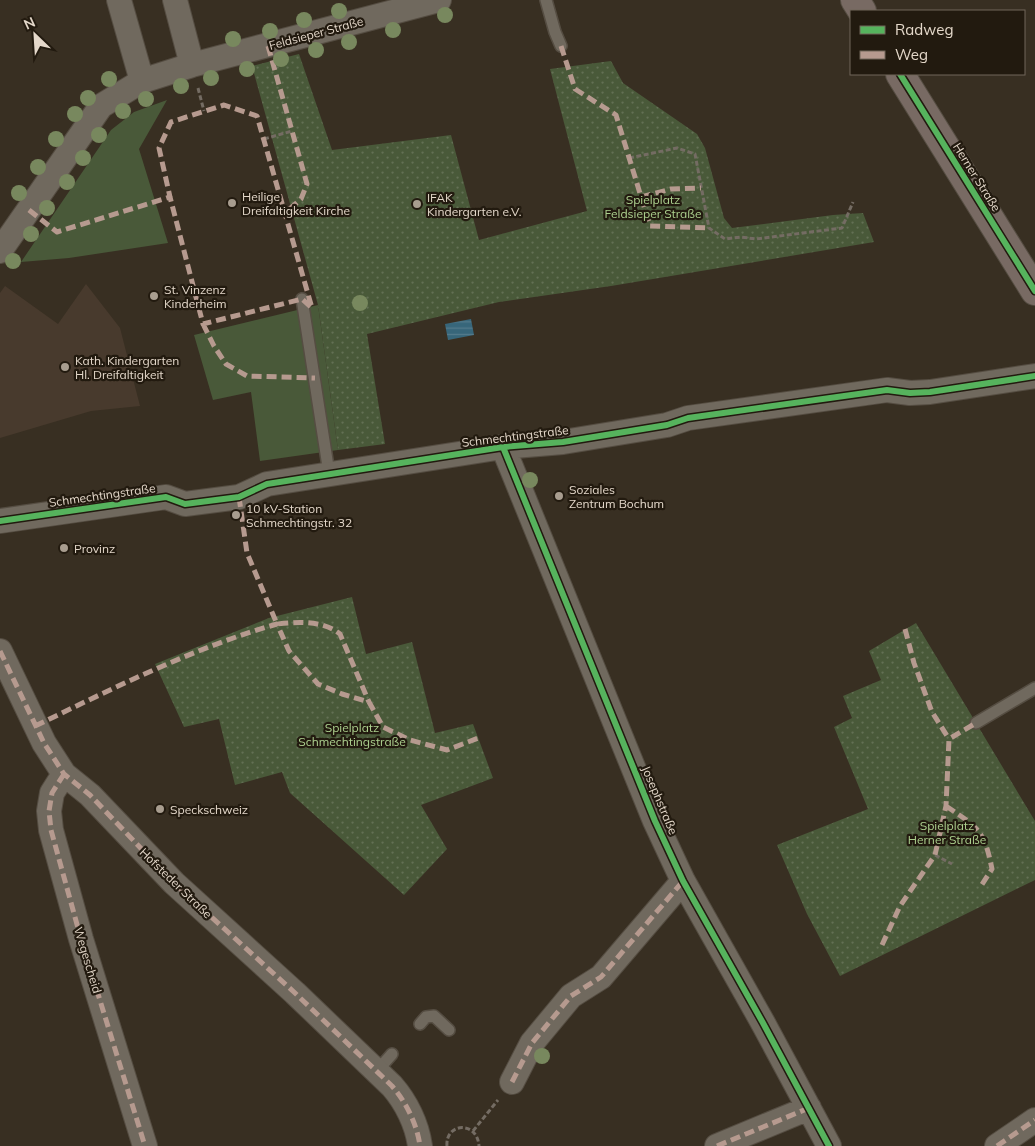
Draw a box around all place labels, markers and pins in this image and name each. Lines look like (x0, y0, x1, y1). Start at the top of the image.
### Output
place label: Heilige Dreifaltigkeit Kirche (242, 189, 350, 218)
place label: IFAK Kindergarten e.V. (427, 190, 522, 219)
marker: Heilige Dreifaltigkeit Kirche (226, 197, 238, 209)
marker: IFAK Kindergarten e.V. (411, 198, 423, 210)
place label: St. Vinzenz Kinderheim (164, 282, 227, 311)
marker: St. Vinzenz Kinderheim (148, 290, 160, 302)
place label: Kath. Kindergarten Hl. Dreifaltigkeit (75, 353, 179, 382)
marker: Kath. Kindergarten Hl. Dreifaltigkeit (59, 361, 71, 373)
place label: Soziales Zentrum Bochum (569, 482, 664, 511)
marker: Soziales Zentrum Bochum (553, 490, 565, 502)
place label: 10 kV-Station Schmechtingstr. 32 (246, 501, 352, 530)
marker: 10 kV-Station Schmechtingstr. 32 (230, 509, 242, 521)
place label: Provinz (74, 541, 115, 556)
marker: Provinz (58, 542, 70, 554)
place label: Speckschweiz (170, 802, 248, 817)
marker: Speckschweiz (154, 803, 166, 815)

